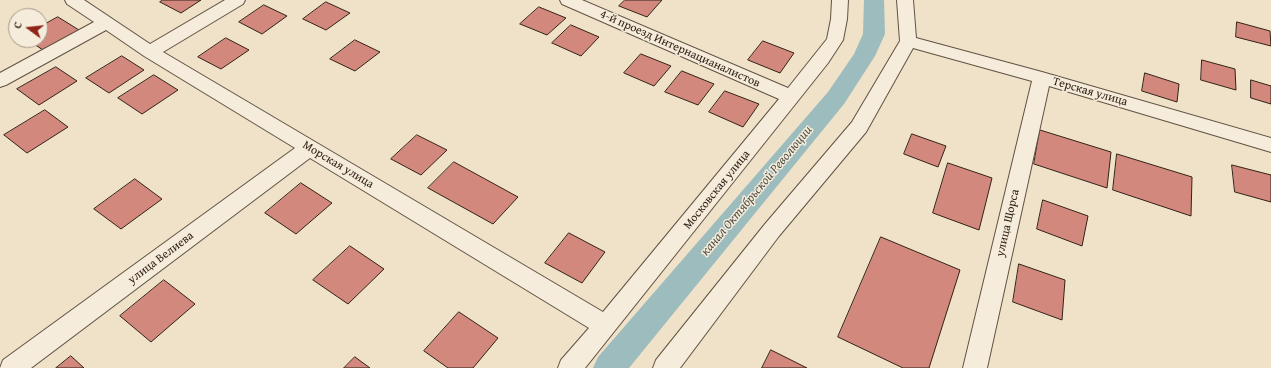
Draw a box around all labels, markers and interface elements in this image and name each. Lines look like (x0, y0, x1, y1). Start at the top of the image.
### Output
street label: 4-й проезд Интернацианалистов (598, 7, 762, 91)
north arrow (8, 8, 48, 48)
text: С (9, 20, 26, 30)
street label: Терская улица (1051, 74, 1129, 110)
water label: канал Октябрьской Революции (698, 123, 816, 259)
street label: Морская улица (300, 138, 376, 192)
street label: Московская улица (681, 148, 753, 232)
street label: улица Щорса (993, 188, 1023, 258)
street label: улица Велиева (125, 229, 197, 287)

